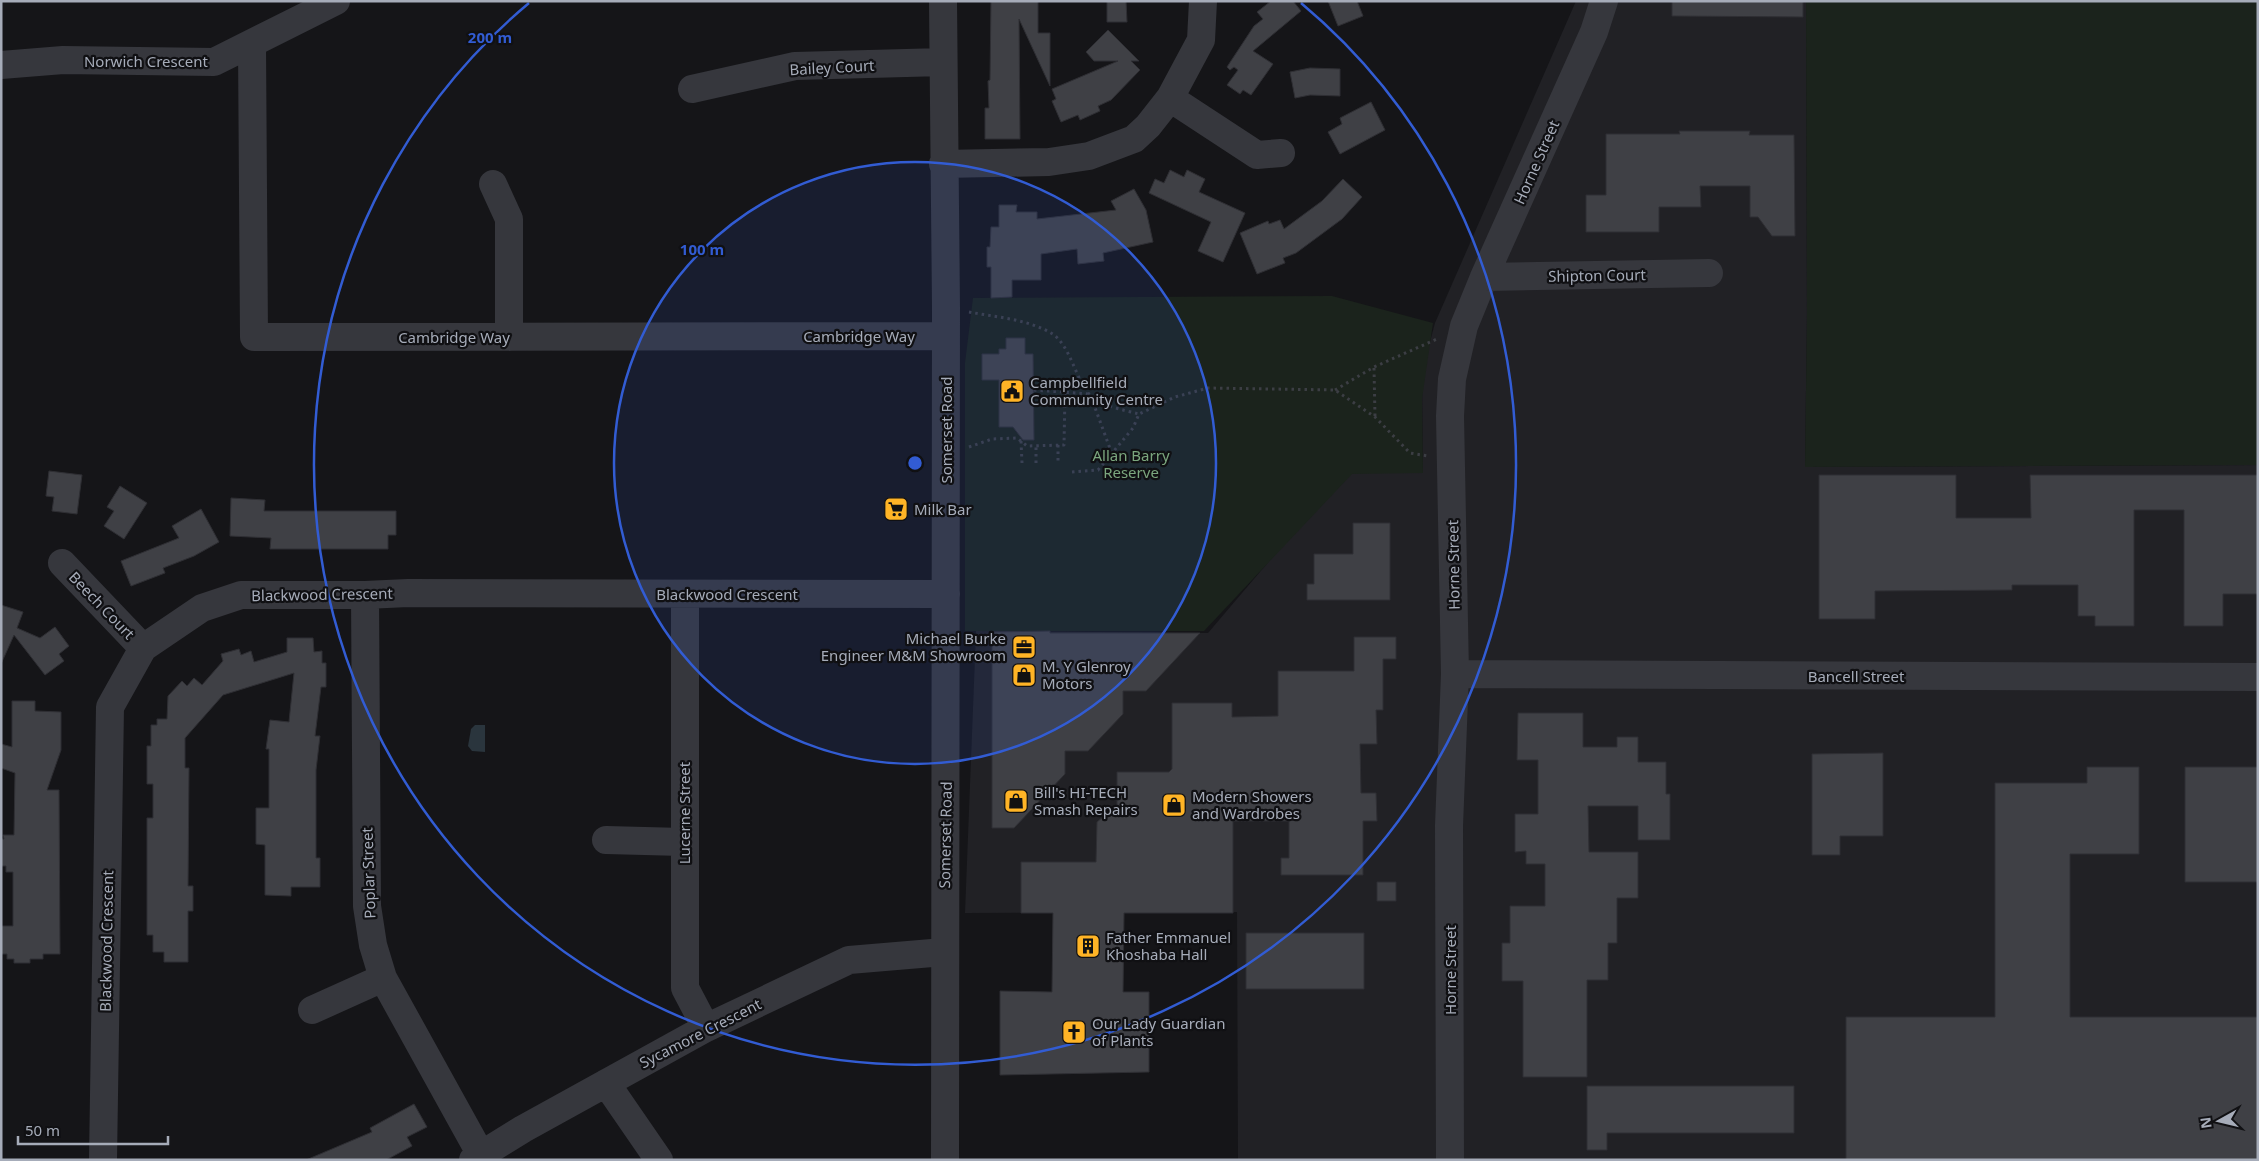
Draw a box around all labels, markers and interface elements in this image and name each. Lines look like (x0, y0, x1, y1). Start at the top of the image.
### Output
text: 200 m (468, 27, 512, 47)
street label: Norwich Crescent (84, 51, 209, 71)
street label: Bailey Court (789, 55, 876, 79)
street label: Horne Street (1509, 116, 1564, 207)
text: 100 m (680, 239, 724, 259)
street label: Shipton Court (1548, 264, 1647, 286)
street label: Cambridge Way (803, 326, 915, 346)
street label: Cambridge Way (398, 327, 510, 347)
place label: Campbellfield Community Centre (1030, 372, 1163, 409)
street label: Somerset Road (936, 377, 956, 484)
public building icon: Campbellfield Community Centre (999, 378, 1025, 404)
park label: Allan Barry Reserve (1092, 445, 1170, 482)
centre of rings (906, 454, 924, 472)
supermarket icon: Milk Bar (883, 496, 909, 522)
place label: Milk Bar (914, 499, 972, 519)
street label: Horne Street (1442, 519, 1464, 610)
street label: Beech Court (65, 567, 140, 643)
street label: Blackwood Crescent (251, 583, 394, 605)
street label: Blackwood Crescent (656, 584, 798, 604)
place label: Michael Burke Engineer M&M Showroom (821, 628, 1006, 665)
office icon: Michael Burke Engineer M&M Showroom (1011, 634, 1037, 660)
place label: M. Y Glenroy Motors (1042, 656, 1131, 693)
shop icon: M. Y Glenroy Motors (1011, 662, 1037, 688)
street label: Bancell Street (1808, 666, 1905, 686)
street label: Lucerne Street (674, 761, 694, 864)
street label: Somerset Road (934, 781, 956, 889)
place label: Bill's HI-TECH Smash Repairs (1034, 782, 1138, 819)
place label: Modern Showers and Wardrobes (1192, 786, 1312, 823)
shop icon: Bill's HI-TECH Smash Repairs (1003, 788, 1029, 814)
shop icon: Modern Showers and Wardrobes (1161, 792, 1187, 818)
street label: Poplar Street (356, 826, 380, 919)
street label: Blackwood Crescent (95, 869, 117, 1012)
street label: Horne Street (1440, 924, 1460, 1015)
place label: Father Emmanuel Khoshaba Hall (1106, 927, 1231, 964)
building icon: Father Emmanuel Khoshaba Hall (1075, 933, 1101, 959)
street label: Sycamore Crescent (636, 993, 765, 1072)
place label: Our Lady Guardian of Plants (1092, 1013, 1225, 1050)
church icon: Our Lady Guardian of Plants (1061, 1019, 1087, 1045)
north arrow (2194, 1096, 2244, 1146)
scale bar (18, 1114, 168, 1146)
text: N (2195, 1116, 2216, 1130)
text: 50 m (25, 1120, 60, 1140)

